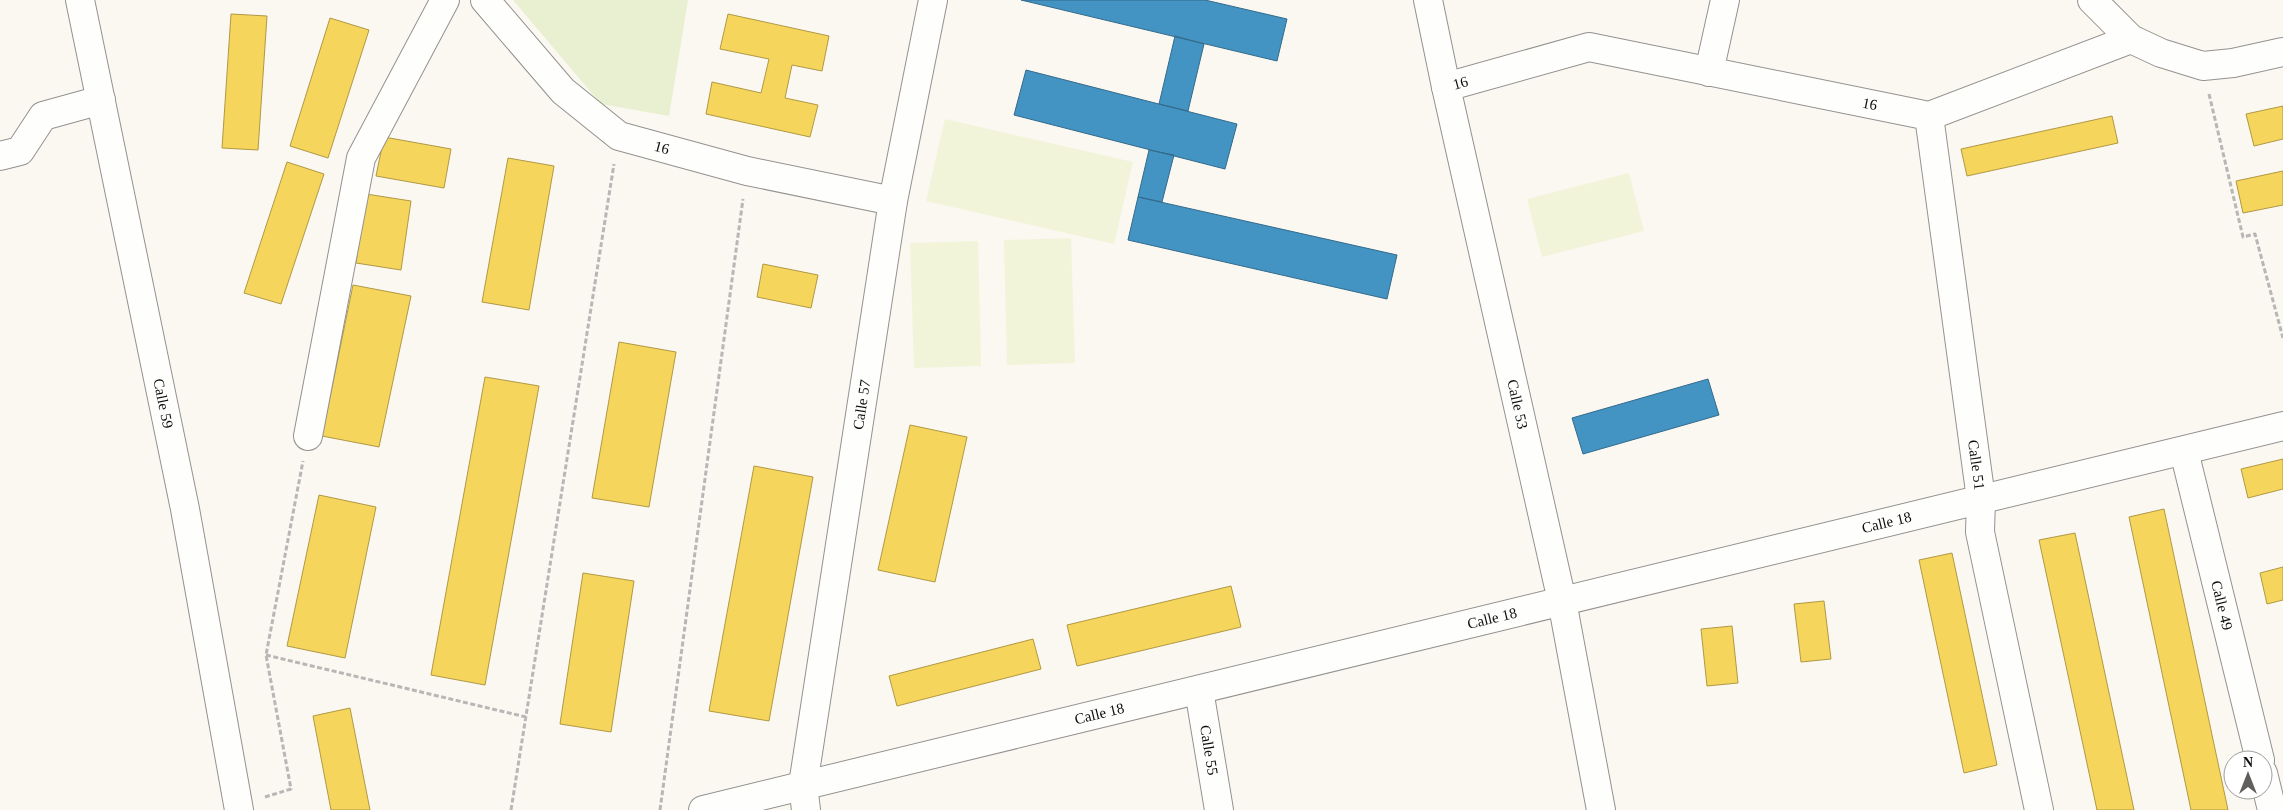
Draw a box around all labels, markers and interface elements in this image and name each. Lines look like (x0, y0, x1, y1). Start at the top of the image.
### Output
street label: 16 (1451, 73, 1470, 93)
street label: 16 (1861, 95, 1879, 113)
street label: 16 (652, 138, 672, 158)
street label: Calle 59 (150, 377, 176, 430)
street label: Calle 57 (850, 378, 873, 431)
street label: Calle 53 (1504, 378, 1531, 431)
street label: Calle 51 (1965, 439, 1988, 491)
street label: Calle 18 (1860, 509, 1913, 536)
street label: Calle 49 (2208, 579, 2236, 632)
street label: Calle 18 (1466, 605, 1518, 632)
street label: Calle 18 (1073, 700, 1126, 727)
street label: Calle 55 (1197, 724, 1221, 776)
north arrow (2223, 750, 2273, 800)
text: N (2243, 755, 2253, 770)

